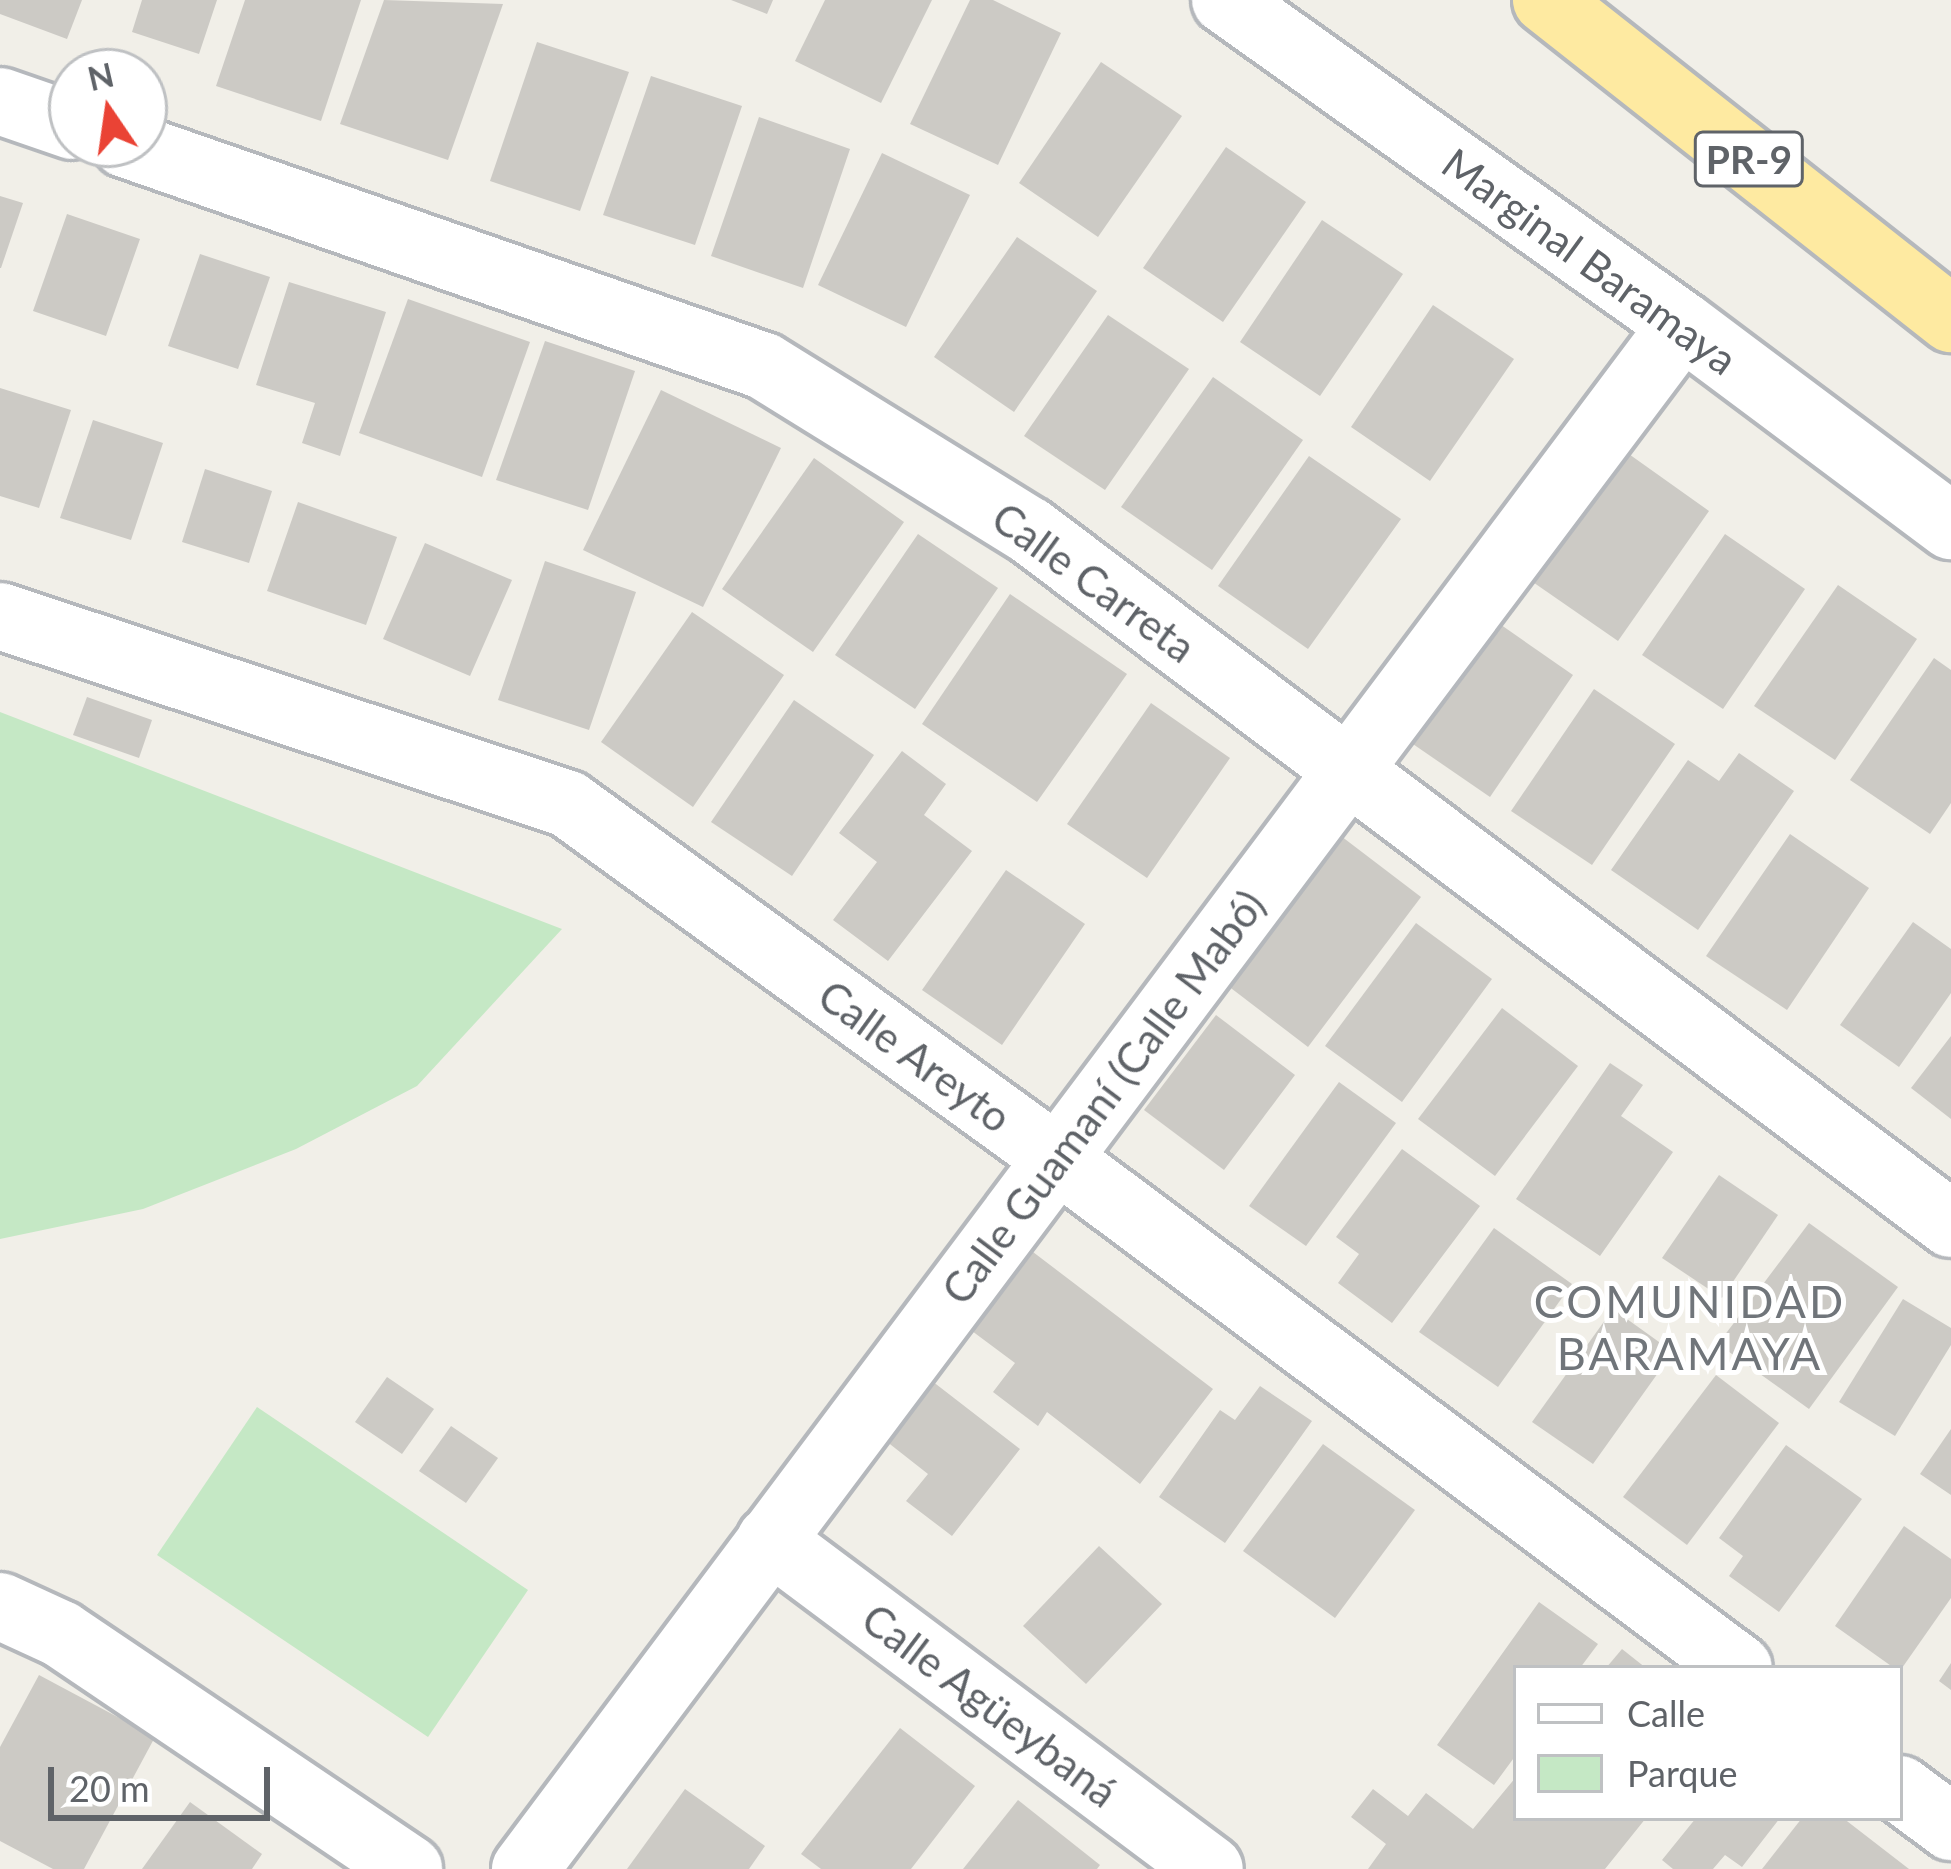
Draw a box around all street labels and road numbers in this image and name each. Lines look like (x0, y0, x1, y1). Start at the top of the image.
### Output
road number: PR-9 (1692, 126, 1806, 192)
street label: Marginal Baramaya (1433, 137, 1747, 385)
street label: Calle Carreta (983, 492, 1205, 672)
street label: Calle Guamaní (Calle Mabó) (931, 880, 1275, 1314)
street label: Calle Areyto (809, 969, 1021, 1143)
street label: Calle Agüeybaná (852, 1592, 1128, 1818)

